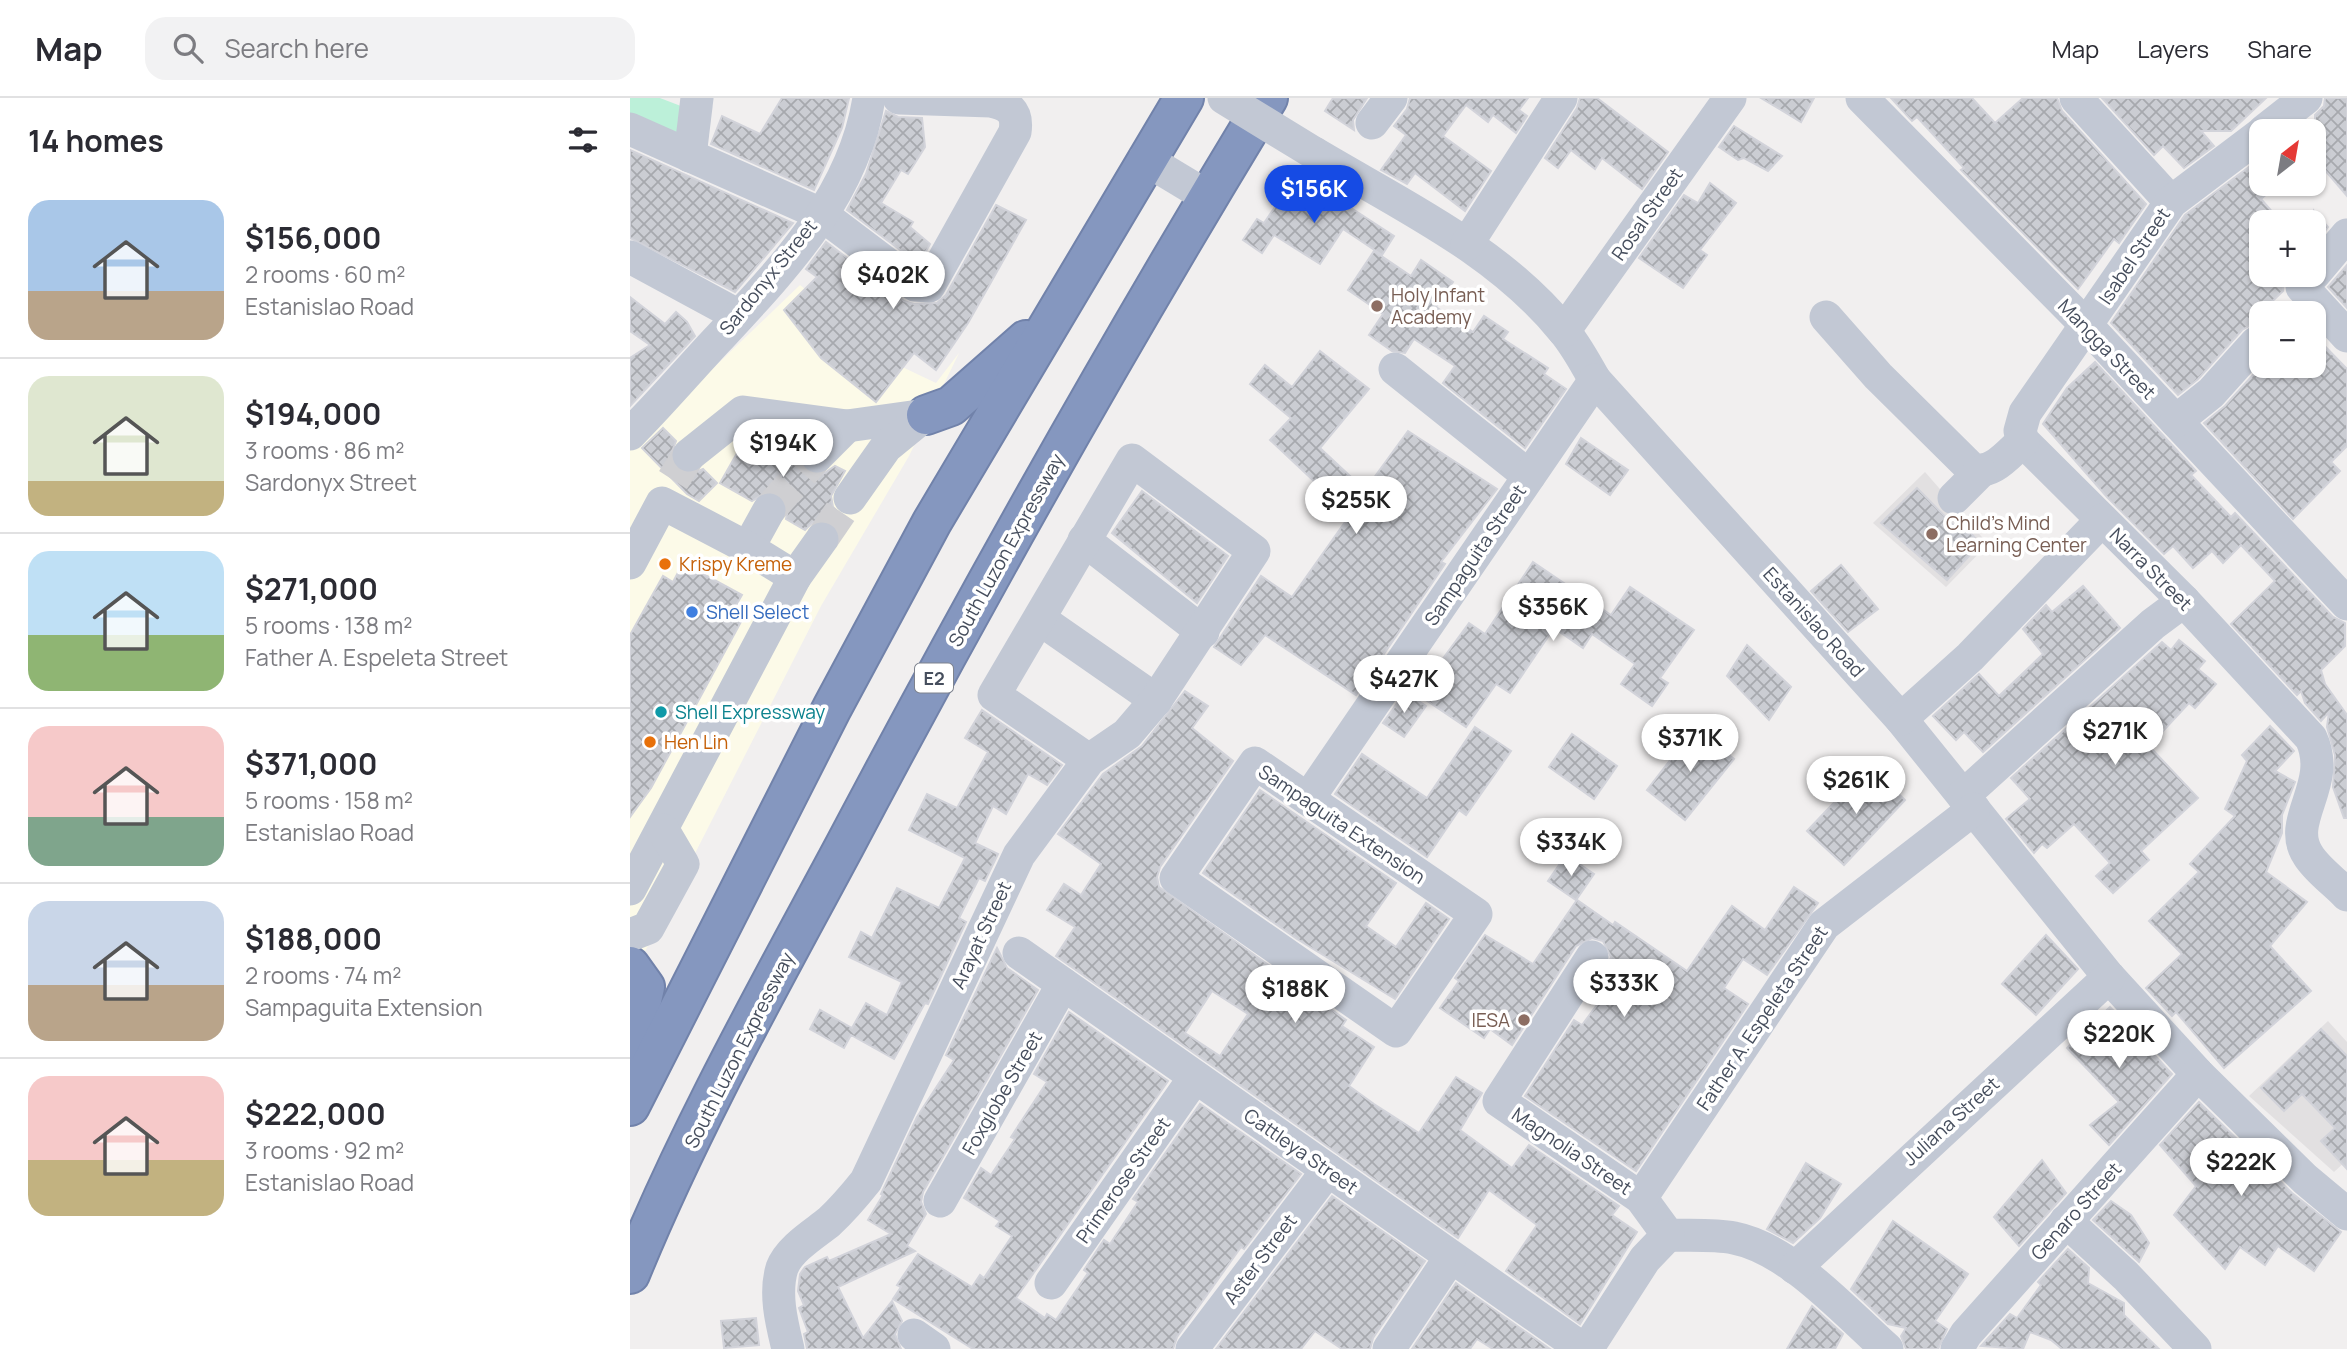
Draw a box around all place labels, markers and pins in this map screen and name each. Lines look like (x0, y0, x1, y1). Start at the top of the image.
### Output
pin: $156K (1265, 166, 1363, 225)
pin: $402K (844, 252, 942, 311)
place label: Holy Infant Academy (1391, 282, 1485, 330)
marker: Holy Infant Academy (1369, 298, 1385, 314)
pin: $194K (734, 420, 832, 479)
pin: $255K (1307, 476, 1405, 536)
place label: Child's Mind Learning Center (1946, 510, 2087, 558)
marker: Child's Mind Learning Center (1924, 526, 1940, 542)
place label: Krispy Kreme (679, 551, 792, 577)
marker: Krispy Kreme (657, 556, 673, 572)
pin: $356K (1504, 584, 1602, 643)
place label: Shell Select (706, 599, 809, 625)
marker: Shell Select (684, 604, 700, 620)
pin: $427K (1355, 656, 1453, 715)
place label: Shell Expressway (675, 699, 825, 725)
marker: Shell Expressway (653, 704, 669, 720)
pin: $271K (2066, 708, 2164, 767)
pin: $371K (1641, 714, 1739, 774)
place label: Hen Lin (664, 729, 728, 755)
marker: Hen Lin (642, 734, 658, 750)
pin: $261K (1807, 756, 1905, 816)
pin: $334K (1522, 818, 1620, 878)
pin: $333K (1575, 960, 1673, 1019)
pin: $188K (1246, 965, 1344, 1025)
place label: IESA (1471, 1007, 1510, 1033)
pin: $220K (2070, 1010, 2168, 1070)
marker: IESA (1516, 1012, 1532, 1028)
pin: $222K (2192, 1138, 2290, 1198)

